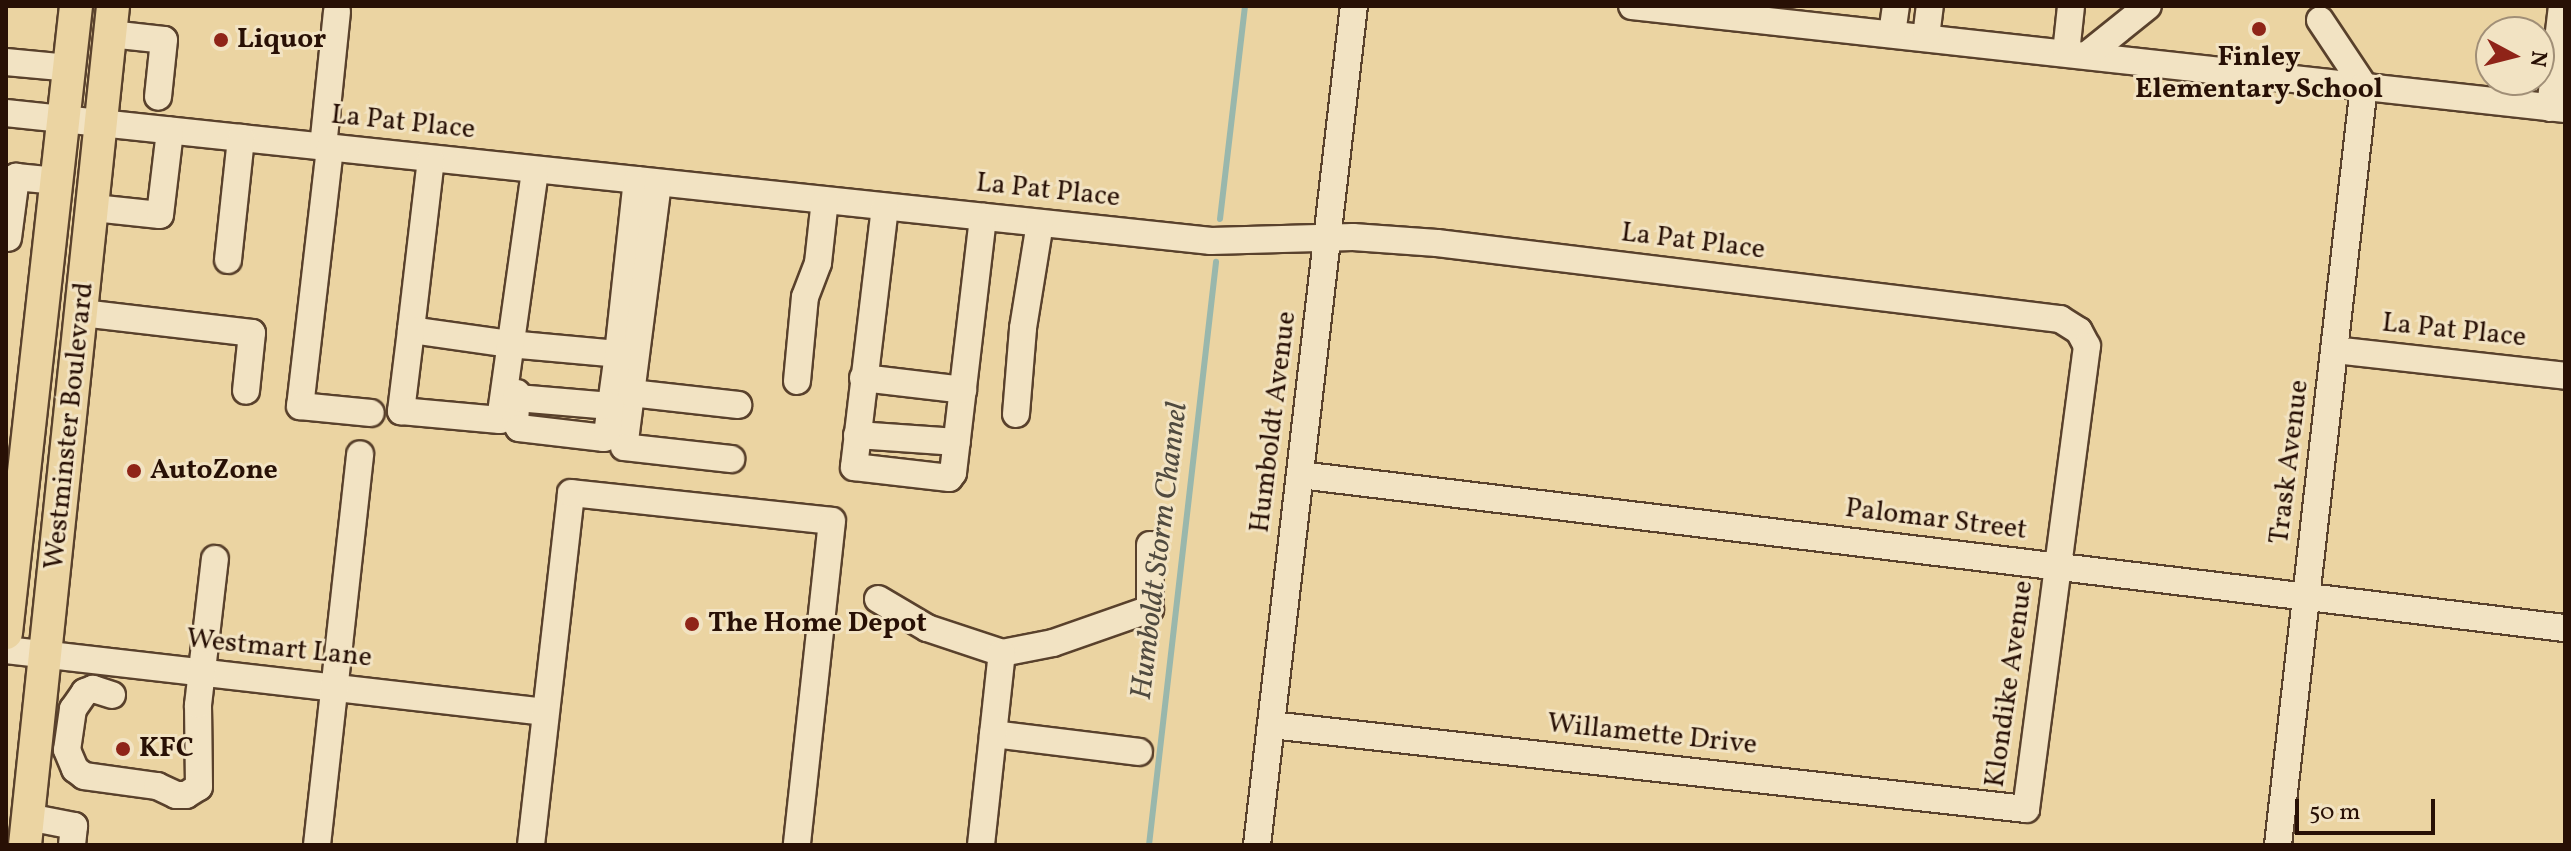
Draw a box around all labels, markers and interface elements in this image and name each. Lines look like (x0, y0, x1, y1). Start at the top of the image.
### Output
north arrow (2475, 16, 2555, 96)
marker: Finley Elementary School (2250, 20, 2268, 38)
place label: Liquor (237, 23, 326, 57)
marker: Liquor (212, 31, 230, 49)
place label: Finley Elementary School (2135, 41, 2383, 107)
text: N (2521, 49, 2554, 69)
street label: La Pat Place (329, 99, 477, 147)
street label: La Pat Place (974, 167, 1122, 215)
street label: La Pat Place (1619, 217, 1767, 267)
street label: Westminster Boulevard (38, 281, 102, 571)
street label: La Pat Place (2380, 307, 2528, 355)
street label: Humboldt Avenue (1244, 309, 1304, 535)
street label: Trask Avenue (2263, 378, 2317, 546)
water label: Humboldt Storm Channel (1124, 400, 1196, 702)
place label: AutoZone (150, 454, 278, 488)
marker: AutoZone (125, 462, 143, 480)
street label: Palomar Street (1843, 492, 2029, 548)
street label: Klondike Avenue (1979, 578, 2041, 790)
place label: The Home Depot (708, 607, 927, 641)
marker: The Home Depot (683, 615, 701, 633)
street label: Westmart Lane (185, 623, 373, 675)
street label: Willamette Drive (1545, 707, 1759, 763)
place label: KFC (139, 732, 194, 766)
marker: KFC (114, 740, 132, 758)
scale bar (2299, 783, 2439, 833)
text: 50 m (2309, 796, 2361, 830)

